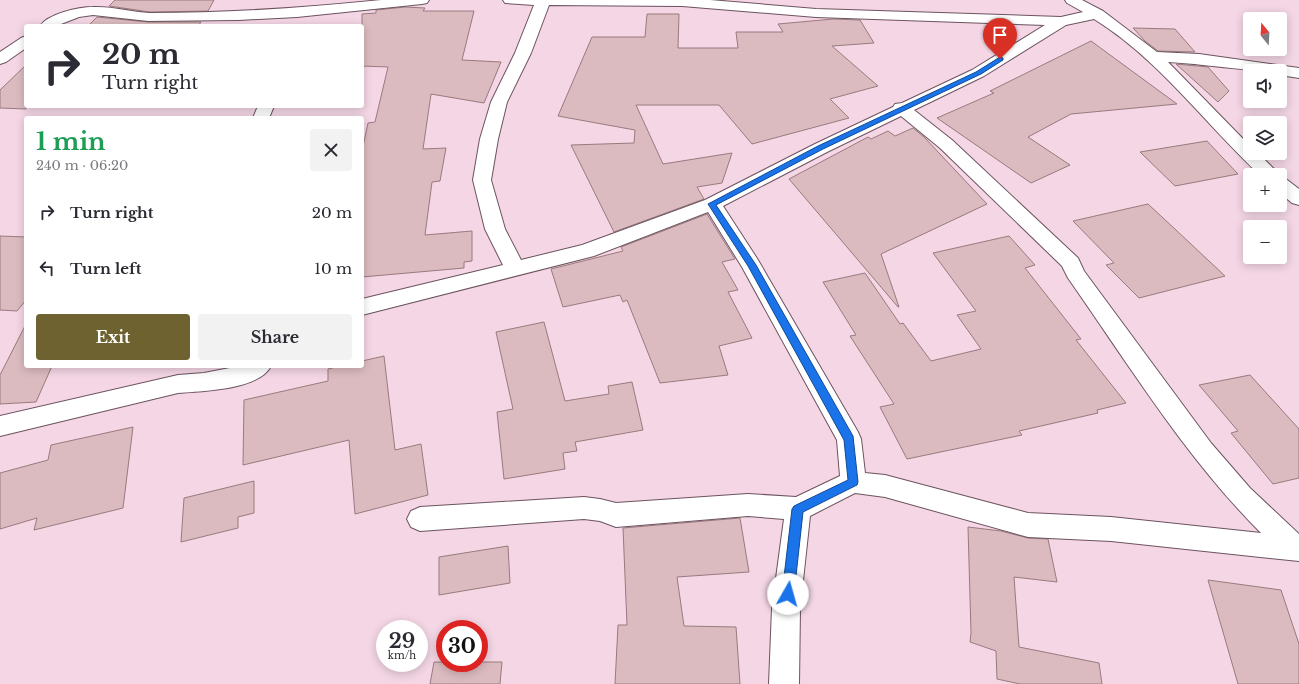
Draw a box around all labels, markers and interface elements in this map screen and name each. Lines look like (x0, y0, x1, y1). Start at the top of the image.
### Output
north arrow (1243, 12, 1287, 56)
map controls (1243, 12, 1287, 264)
pin (983, 18, 1017, 59)
icon: arrive (989, 24, 1011, 46)
text: 20 m (102, 37, 180, 72)
icon: right (36, 40, 88, 92)
button: sound (1243, 64, 1287, 108)
text: Turn right (102, 72, 198, 94)
button: layers (1243, 116, 1287, 160)
text: 1 min (36, 127, 106, 156)
button: close (310, 129, 352, 171)
text: 240 m · 06:20 (36, 157, 128, 174)
button: + (1243, 168, 1287, 212)
icon: right (36, 201, 58, 223)
text: Turn right (70, 203, 153, 222)
text: 20 m (312, 203, 352, 222)
button: − (1243, 220, 1287, 264)
icon: left (36, 257, 58, 279)
text: Turn left (70, 259, 141, 278)
text: 10 m (314, 259, 352, 278)
button: Exit (36, 314, 190, 360)
button: Share (198, 314, 352, 360)
position arrow (767, 573, 809, 615)
speed limit sign: 30 (436, 620, 488, 672)
text: 29 (389, 629, 415, 653)
text: km/h (388, 649, 416, 662)

